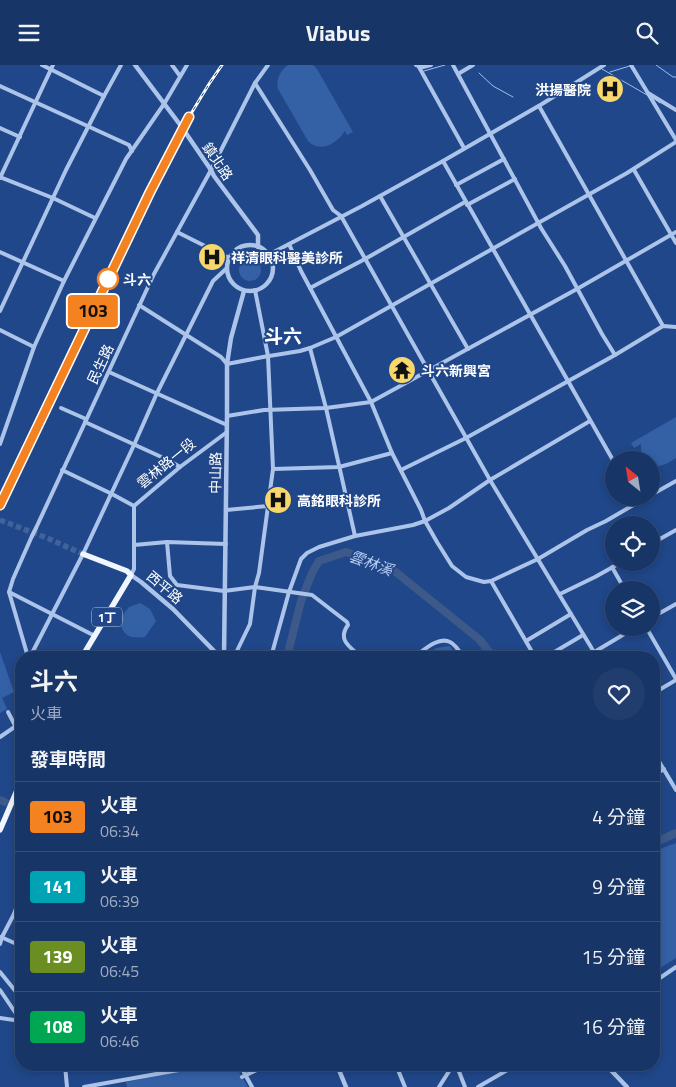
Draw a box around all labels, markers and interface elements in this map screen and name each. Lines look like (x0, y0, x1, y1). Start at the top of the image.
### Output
text: Viabus (306, 16, 370, 50)
icon: menu (15, 19, 43, 47)
icon: search (633, 19, 661, 47)
hospital icon: 洪揚醫院 (595, 74, 625, 104)
place label: 洪揚醫院 (535, 79, 591, 100)
street label: 鎮北路 (198, 138, 238, 184)
hospital icon: 祥清眼科醫美診所 (197, 242, 227, 272)
place label: 祥清眼科醫美診所 (231, 247, 343, 268)
marker: 斗六 (97, 268, 119, 290)
place label: 斗六 (123, 269, 151, 290)
line badge: 103 (64, 295, 122, 327)
text: 103 (78, 297, 108, 324)
district label: 斗六 (264, 321, 302, 350)
street label: 民生路 (82, 341, 118, 387)
temple icon: 斗六新興宮 (387, 355, 417, 385)
place label: 斗六新興宮 (421, 360, 491, 381)
street label: 雲林路一段 (132, 433, 200, 493)
north arrow (605, 451, 660, 506)
map controls (605, 451, 660, 636)
street label: 中山路 (204, 452, 226, 494)
hospital icon: 高銘眼科診所 (263, 485, 293, 515)
place label: 高銘眼科診所 (297, 490, 381, 511)
button: locate (605, 516, 660, 571)
water label: 雲林溪 (346, 544, 398, 582)
street label: 西平路 (142, 565, 188, 609)
button: layers (605, 581, 660, 636)
road number: 1丁 (92, 607, 122, 627)
text: 斗六 (30, 663, 78, 699)
button: heart (593, 668, 645, 720)
text: 火車 (30, 701, 62, 725)
text: 發車時間 (30, 744, 106, 773)
text: 火車 (100, 790, 138, 819)
text: 4 分鐘 (592, 802, 645, 831)
text: 103 (42, 803, 73, 830)
text: 06:34 (100, 819, 139, 843)
text: 火車 (100, 860, 138, 889)
text: 9 分鐘 (592, 872, 645, 901)
text: 141 (42, 873, 73, 900)
text: 06:39 (100, 889, 139, 913)
text: 火車 (100, 930, 138, 959)
text: 15 分鐘 (582, 942, 645, 971)
text: 139 (42, 943, 73, 970)
text: 06:45 (100, 959, 139, 983)
text: 火車 (100, 1000, 138, 1029)
text: 16 分鐘 (582, 1012, 645, 1041)
text: 108 (42, 1013, 73, 1040)
text: 06:46 (100, 1029, 139, 1053)

